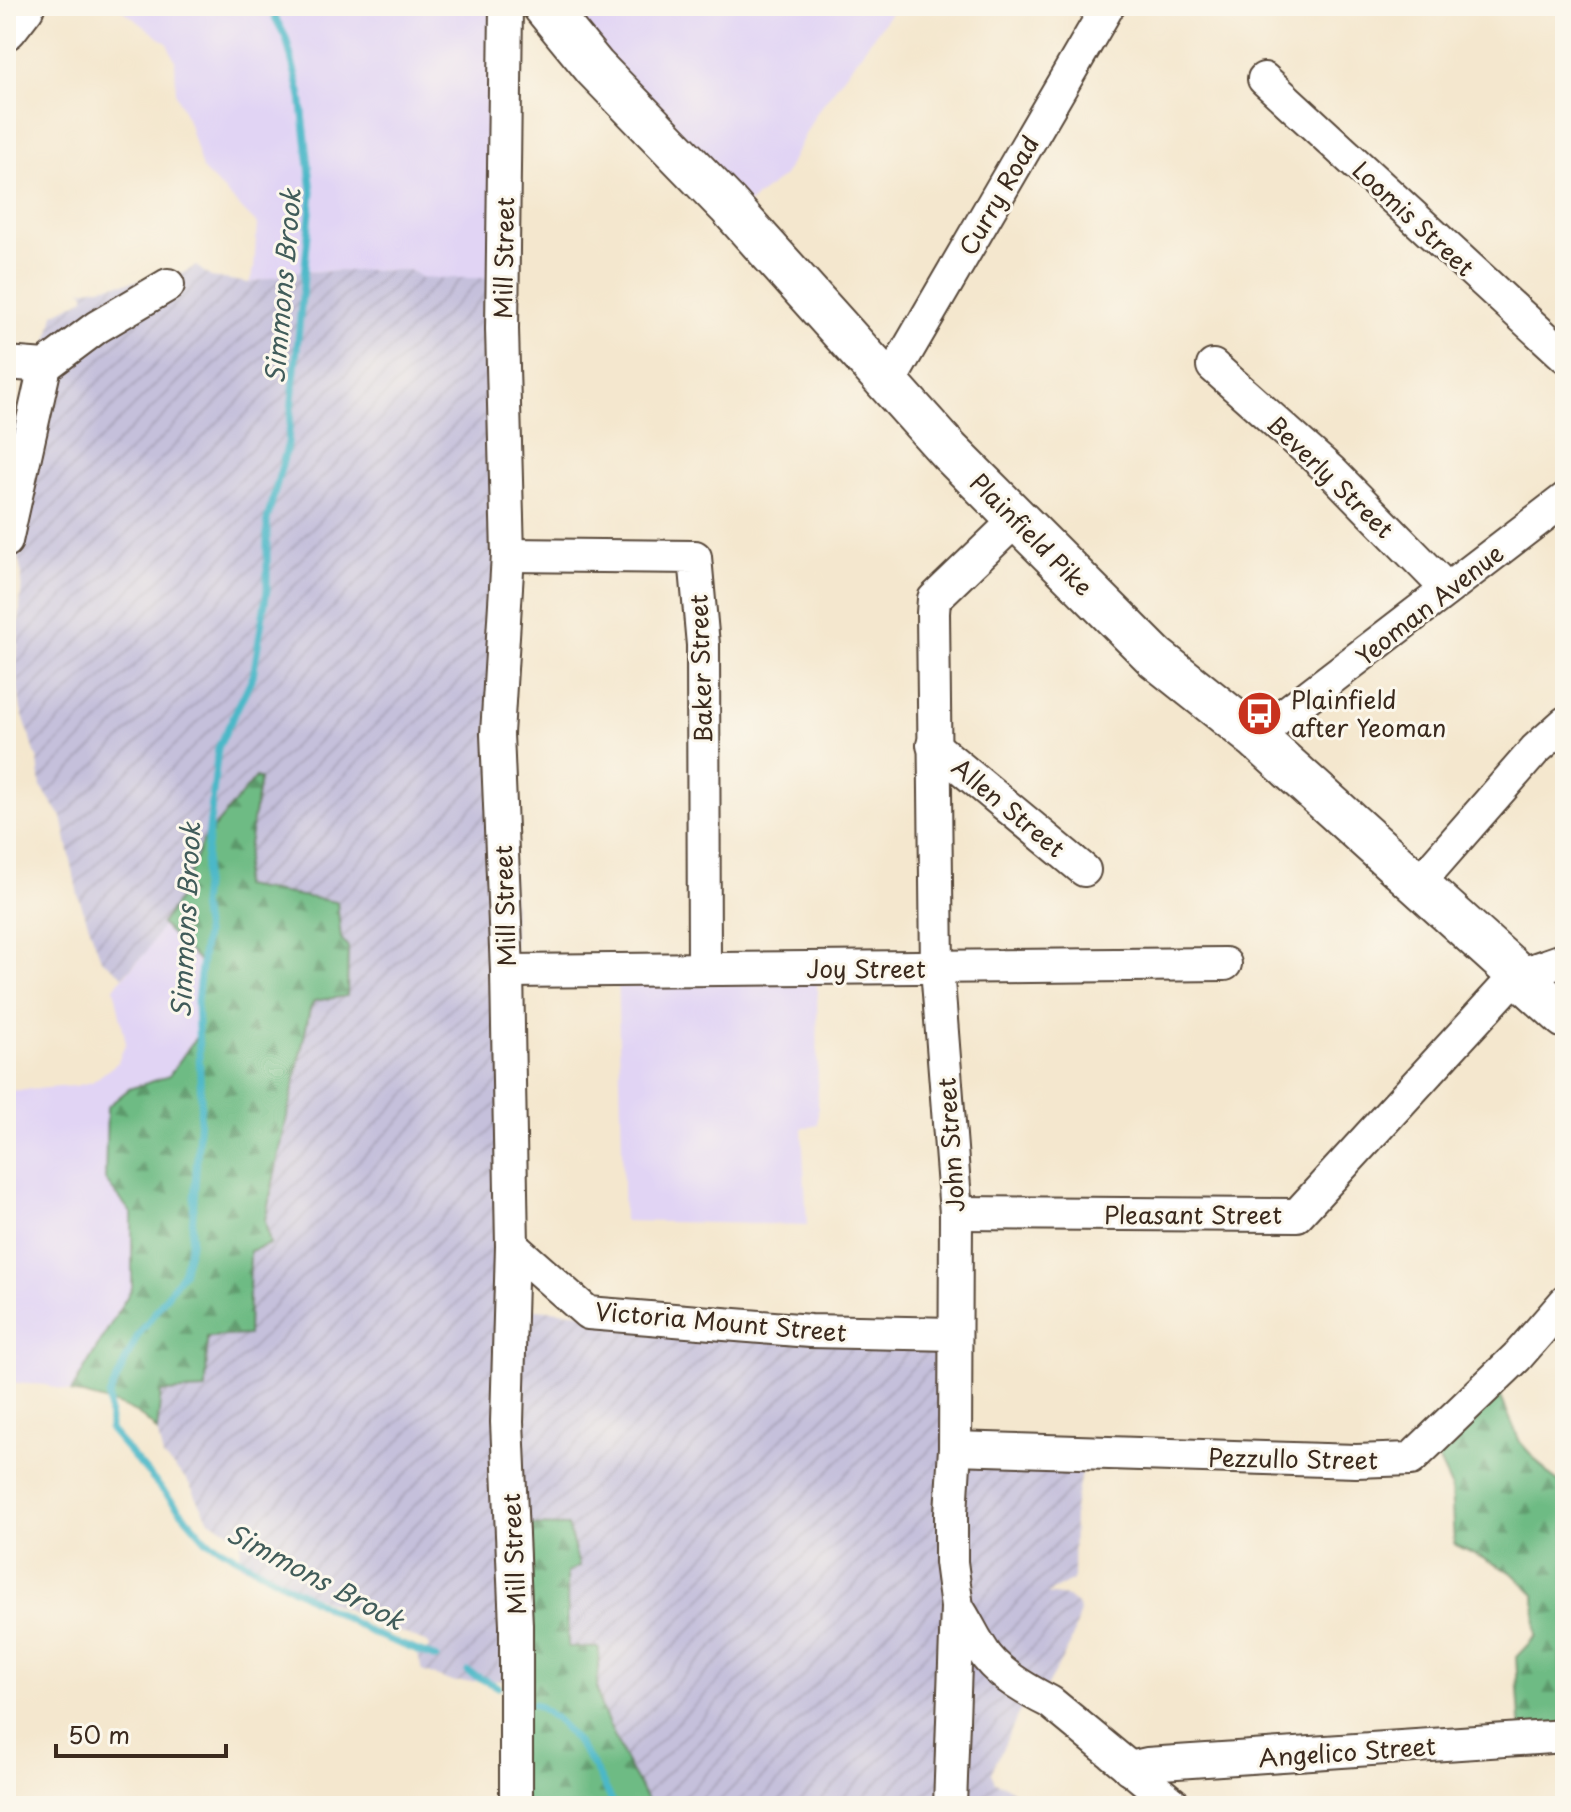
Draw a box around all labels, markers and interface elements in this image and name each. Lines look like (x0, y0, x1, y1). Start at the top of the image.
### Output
street label: Curry Road (949, 128, 1047, 262)
street label: Loomis Street (1345, 152, 1483, 284)
water label: Simmons Brook (254, 186, 310, 385)
street label: Mill Street (484, 197, 522, 319)
street label: Beverly Street (1260, 406, 1403, 546)
street label: Plainfield Pike (963, 465, 1101, 603)
street label: Yeoman Avenue (1347, 535, 1511, 673)
street label: Baker Street (679, 594, 721, 744)
place label: Plainfield after Yeoman (1291, 681, 1446, 745)
bus stop icon: Plainfield after Yeoman (1236, 689, 1284, 737)
street label: Allen Street (945, 749, 1074, 865)
water label: Simmons Brook (160, 820, 210, 1019)
street label: Mill Street (484, 845, 524, 967)
street label: Joy Street (806, 950, 926, 986)
street label: John Street (927, 1076, 973, 1214)
street label: Pleasant Street (1104, 1196, 1282, 1232)
street label: Victoria Mount Street (594, 1292, 848, 1350)
street label: Pezzullo Street (1208, 1439, 1378, 1477)
street label: Mill Street (492, 1492, 534, 1616)
water label: Simmons Brook (221, 1513, 412, 1640)
scale bar (56, 1708, 226, 1758)
text: 50 m (68, 1716, 130, 1752)
street label: Angelico Street (1257, 1727, 1437, 1775)

